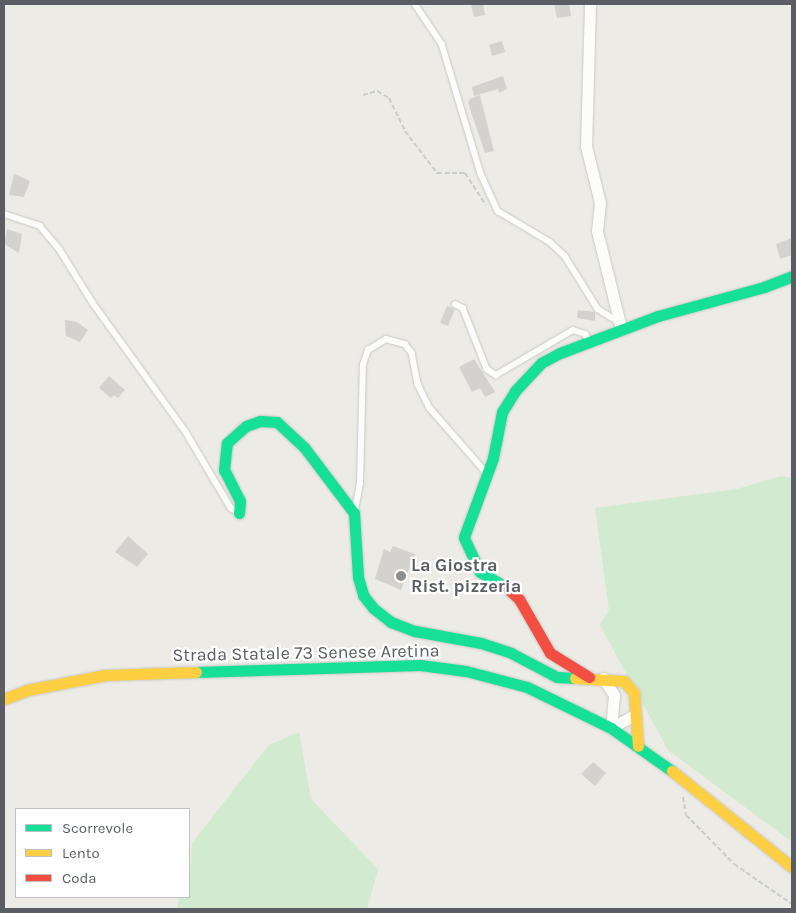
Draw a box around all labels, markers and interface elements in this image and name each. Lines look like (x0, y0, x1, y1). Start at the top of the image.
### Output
place label: La Giostra Rist. pizzeria (411, 555, 521, 598)
marker: La Giostra Rist. pizzeria (395, 570, 407, 582)
street label: Strada Statale 73 Senese Aretina (172, 640, 440, 666)
legend (15, 808, 190, 898)
text: Scorrevole (62, 819, 133, 837)
text: Lento (62, 844, 100, 862)
text: Coda (62, 869, 97, 887)

